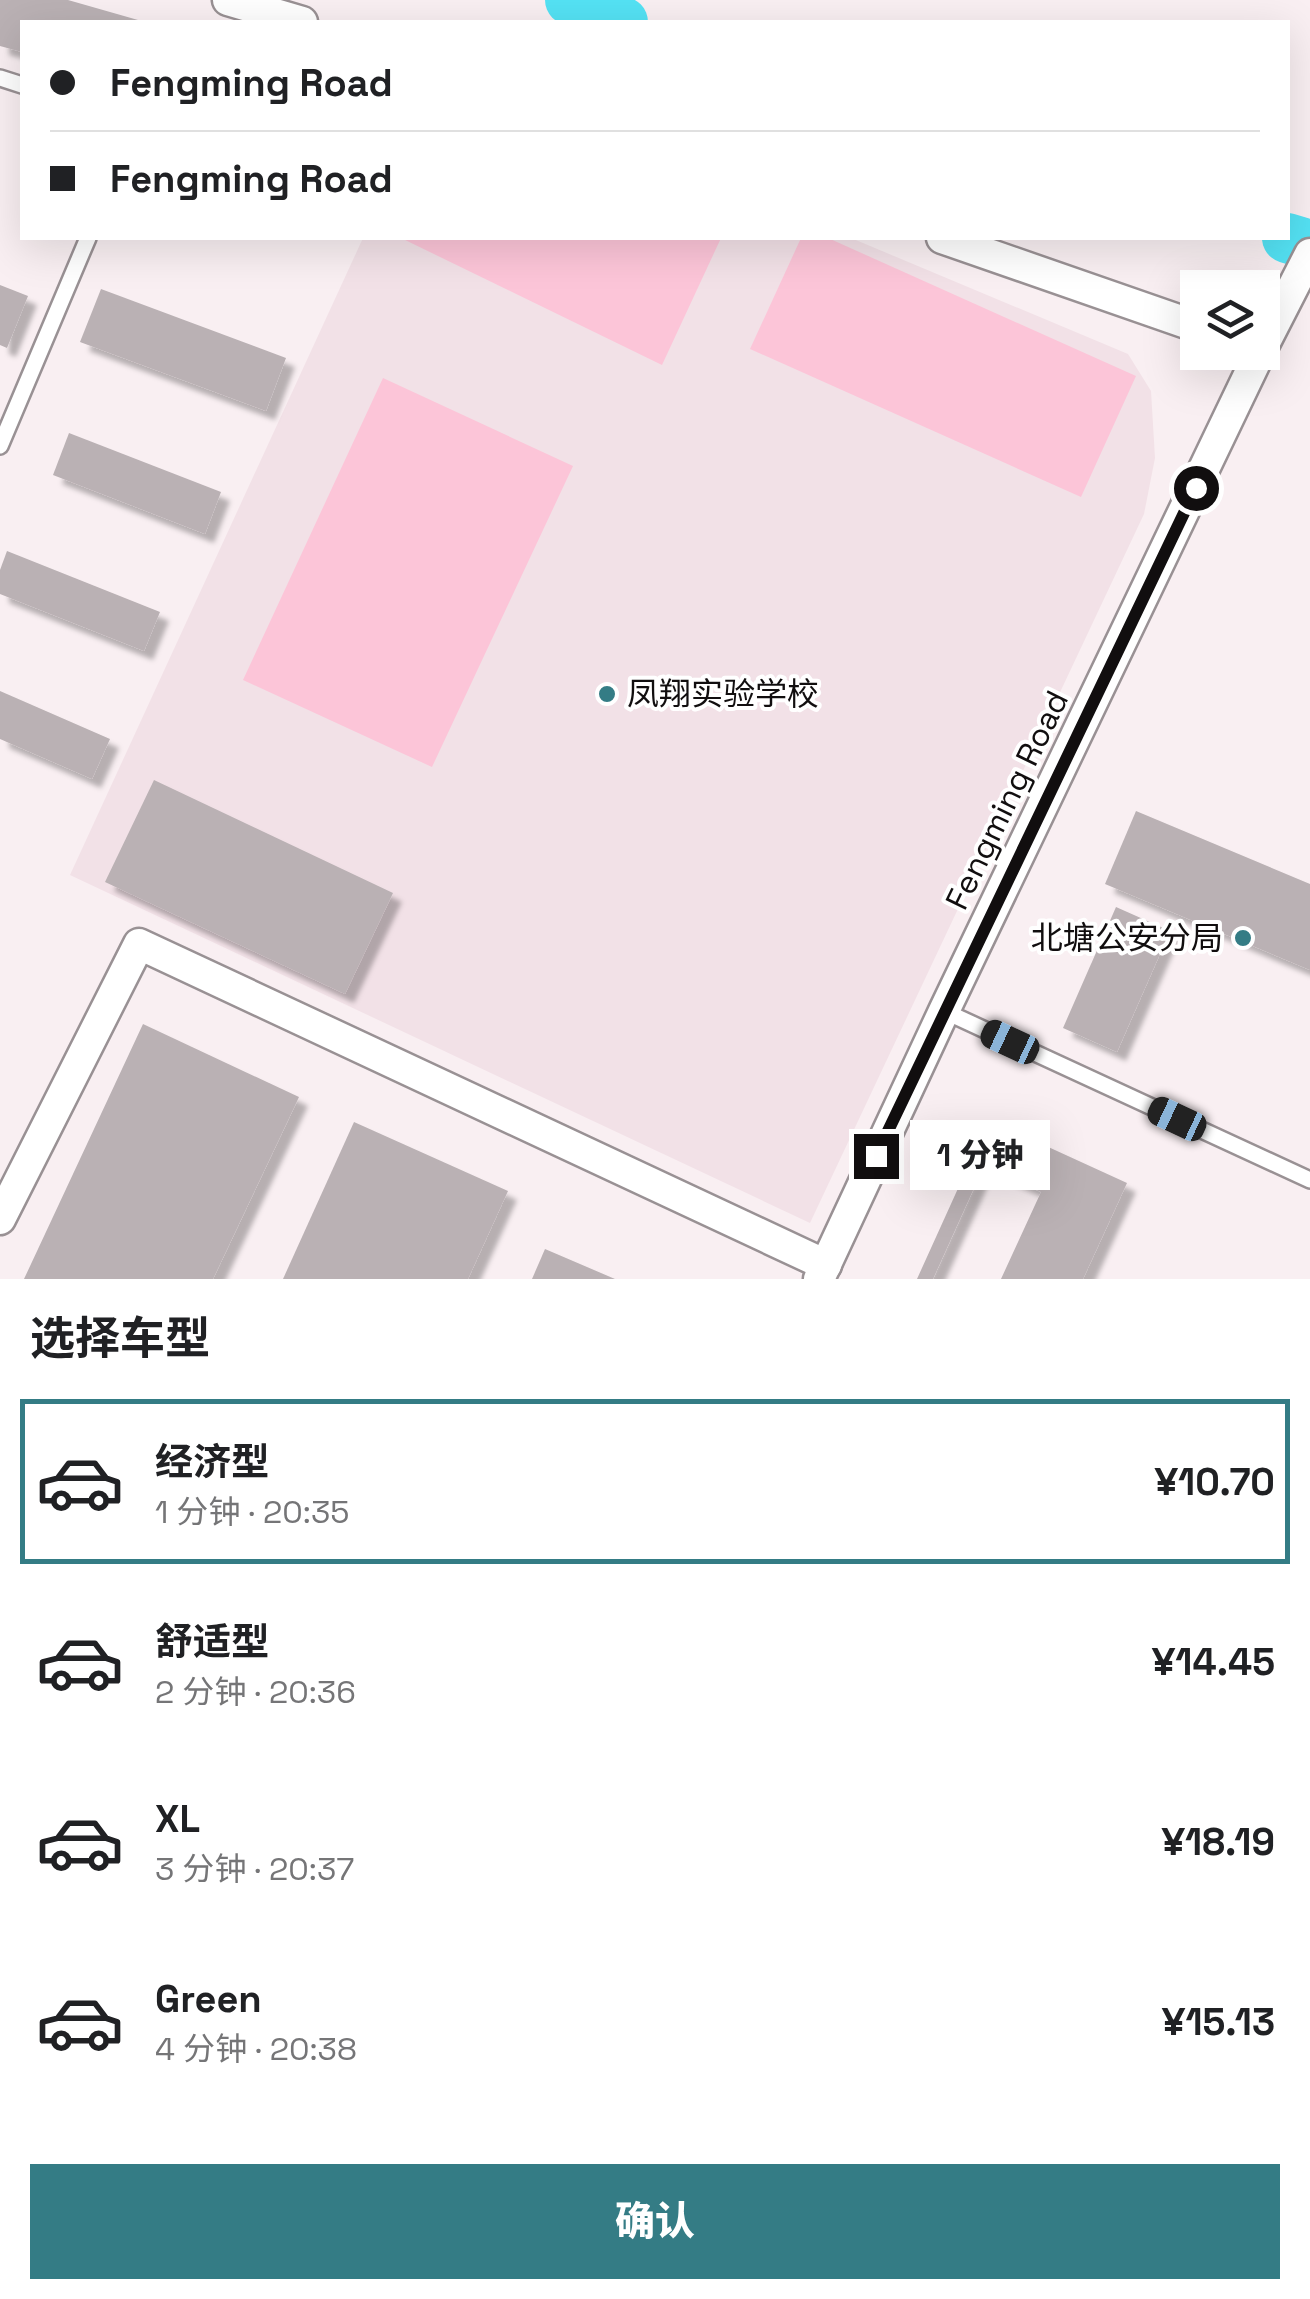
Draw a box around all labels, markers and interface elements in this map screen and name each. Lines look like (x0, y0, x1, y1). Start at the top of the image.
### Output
text: Fengming Road (110, 59, 393, 107)
text: Fengming Road (110, 155, 393, 203)
map controls (1180, 270, 1280, 370)
button: layers (1180, 270, 1280, 370)
route start (1174, 466, 1219, 511)
place label: 凤翔实验学校 (627, 674, 819, 714)
marker: 凤翔实验学校 (596, 683, 618, 705)
street label: Fengming Road (937, 684, 1077, 916)
place label: 北塘公安分局 (1031, 918, 1223, 958)
marker: 北塘公安分局 (1232, 927, 1254, 949)
car (976, 1016, 1044, 1068)
car (1143, 1093, 1211, 1145)
callout: 1 分钟 (911, 1121, 1051, 1191)
route end (854, 1134, 899, 1179)
text: 1 分钟 (937, 1135, 1023, 1175)
text: 选择车型 (30, 1310, 210, 1367)
icon: car (35, 1437, 125, 1527)
text: 经济型 (155, 1438, 269, 1486)
text: ¥10.70 (1155, 1458, 1275, 1506)
text: 1 分钟 · 20:35 (155, 1492, 349, 1532)
icon: car (35, 1617, 125, 1707)
text: 舒适型 (155, 1618, 269, 1666)
text: ¥14.45 (1152, 1638, 1275, 1686)
text: 2 分钟 · 20:36 (155, 1672, 356, 1712)
text: XL (155, 1795, 200, 1843)
icon: car (35, 1797, 125, 1887)
text: ¥18.19 (1161, 1818, 1275, 1866)
text: 3 分钟 · 20:37 (155, 1849, 354, 1889)
text: Green (155, 1975, 262, 2023)
icon: car (35, 1977, 125, 2067)
text: ¥15.13 (1162, 1998, 1275, 2046)
text: 4 分钟 · 20:38 (155, 2029, 357, 2069)
button: 确认 (30, 2164, 1280, 2279)

